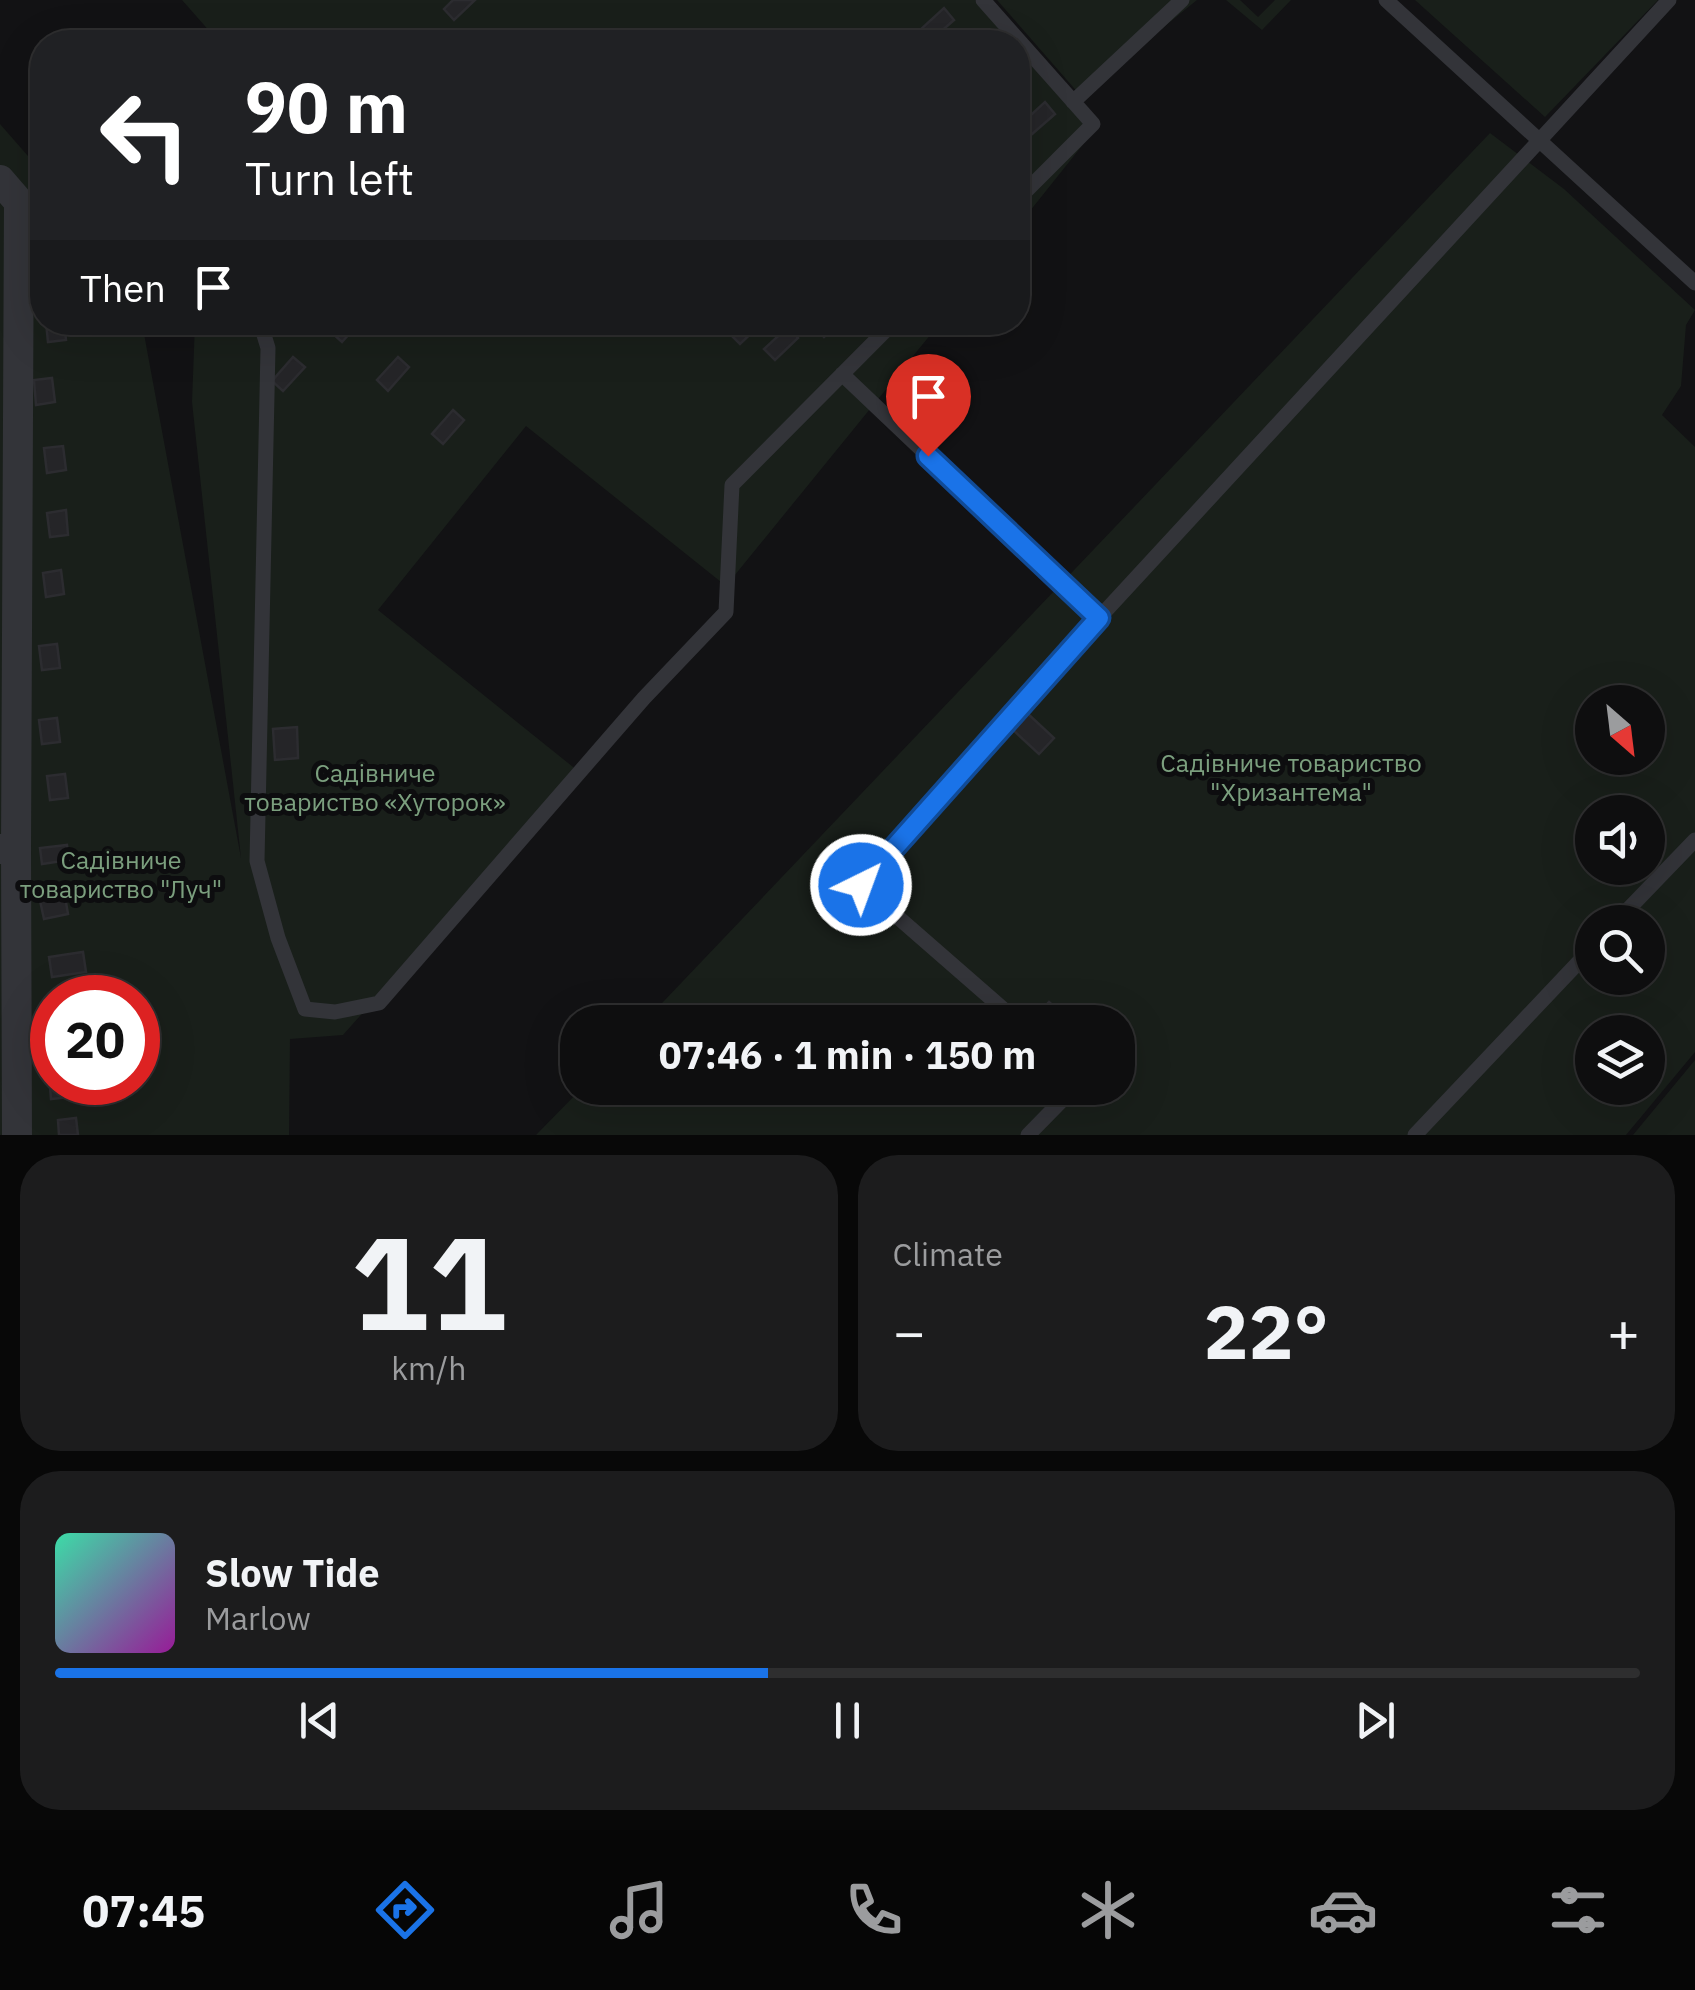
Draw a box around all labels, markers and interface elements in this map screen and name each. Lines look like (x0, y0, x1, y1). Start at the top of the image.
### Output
text: 90 m (245, 61, 408, 152)
icon: left (80, 70, 210, 200)
text: Turn left (245, 149, 414, 207)
icon: arrive (186, 260, 241, 315)
text: Then (80, 263, 166, 312)
pin (886, 354, 971, 457)
icon: arrive (901, 369, 956, 424)
north arrow (1575, 685, 1665, 775)
map controls (1575, 685, 1665, 1105)
park label: Садівниче товариство "Хризантема" (1160, 746, 1422, 808)
park label: Садівниче товариство «Хуторок» (244, 756, 506, 818)
button: sound (1575, 795, 1665, 885)
position arrow (809, 833, 913, 937)
park label: Садівниче товариство "Луч" (20, 843, 222, 905)
button: search (1575, 905, 1665, 995)
speed limit sign: 20 (30, 975, 160, 1105)
button: layers (1575, 1015, 1665, 1105)
text: 07:46 · 1 min · 150 m (659, 1030, 1036, 1079)
text: 11 (351, 1197, 507, 1366)
text: Climate (893, 1233, 1003, 1275)
text: 22° (1204, 1282, 1329, 1380)
text: − (893, 1296, 926, 1367)
text: + (1607, 1296, 1640, 1367)
text: km/h (391, 1347, 466, 1389)
text: Slow Tide (205, 1548, 380, 1597)
text: Marlow (205, 1597, 311, 1639)
icon: previous (292, 1693, 347, 1748)
icon: pause (820, 1693, 875, 1748)
icon: next (1348, 1693, 1403, 1748)
icon: directions (370, 1875, 440, 1945)
icon: music (604, 1875, 674, 1945)
icon: phone (839, 1875, 909, 1945)
icon: climate (1073, 1875, 1143, 1945)
icon: car (1308, 1875, 1378, 1945)
icon: filters (1543, 1875, 1613, 1945)
text: 07:45 (82, 1881, 205, 1939)

